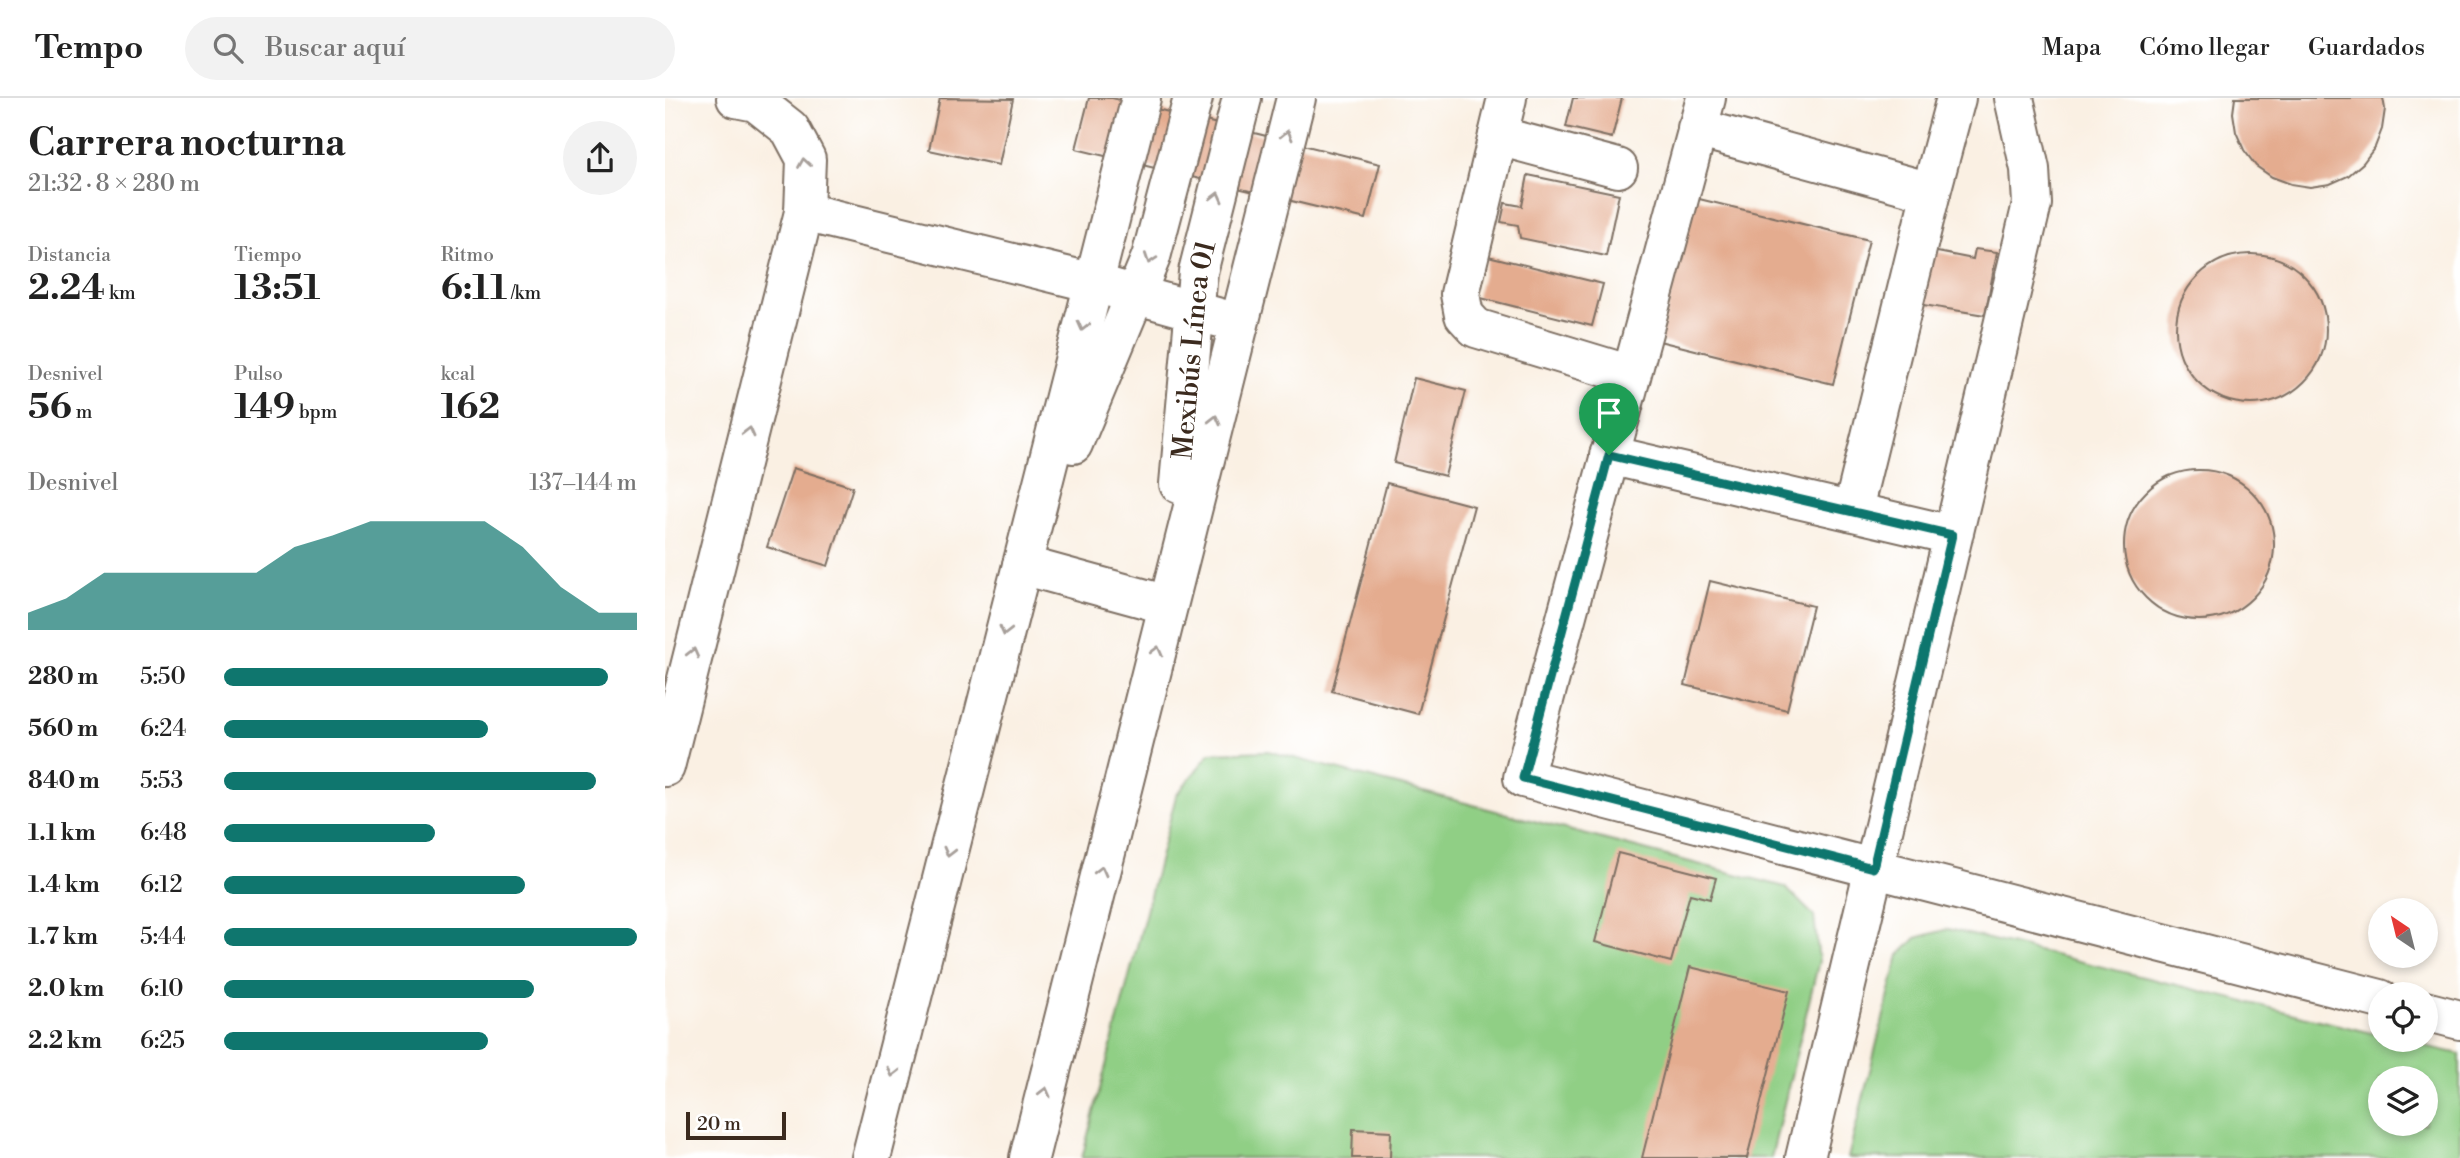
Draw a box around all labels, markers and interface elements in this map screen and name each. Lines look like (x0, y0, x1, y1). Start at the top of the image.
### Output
search box (185, 17, 675, 80)
text: Tempo (35, 28, 143, 69)
icon: search (209, 29, 247, 67)
text: Buscar aquí (265, 32, 405, 64)
text: Mapa (2042, 33, 2101, 63)
text: Cómo llegar (2139, 33, 2270, 63)
text: Guardados (2308, 33, 2425, 63)
text: Carrera nocturna (28, 120, 346, 167)
button: share (563, 121, 637, 195)
one-way arrow (1279, 129, 1293, 141)
one-way arrow (796, 157, 811, 169)
text: 21:32 · 8 × 280 m (28, 170, 200, 198)
one-way arrow (1209, 191, 1223, 203)
street label: Mexibús Línea 01 (1165, 237, 1224, 461)
text: Distancia (28, 243, 111, 267)
text: Tiempo (234, 243, 302, 267)
text: Ritmo (441, 243, 494, 267)
one-way arrow (1144, 252, 1158, 264)
text: 2.24 (28, 267, 105, 310)
text: 13:51 (234, 267, 320, 310)
text: 6:11 (441, 267, 507, 310)
text: km (105, 281, 136, 305)
text: /km (507, 281, 541, 305)
one-way arrow (1077, 320, 1091, 332)
text: Desnivel (28, 362, 103, 386)
text: Pulso (234, 362, 283, 386)
text: kcal (441, 362, 475, 386)
pin (1579, 383, 1639, 455)
text: 56 (28, 386, 72, 429)
text: 149 (234, 386, 295, 429)
text: 162 (441, 386, 500, 429)
icon: arrive (1590, 394, 1628, 432)
text: m (72, 400, 92, 424)
text: bpm (295, 400, 337, 424)
one-way arrow (1207, 414, 1221, 426)
one-way arrow (741, 426, 755, 438)
text: Desnivel (28, 469, 118, 497)
text: 137–144 m (529, 469, 637, 497)
one-way arrow (999, 625, 1013, 637)
one-way arrow (1149, 645, 1163, 657)
one-way arrow (685, 647, 700, 659)
text: 280 m (28, 663, 98, 691)
text: 5:50 (140, 663, 186, 691)
text: 560 m (28, 715, 98, 743)
text: 6:24 (140, 715, 186, 743)
text: 840 m (28, 767, 100, 795)
text: 5:53 (140, 767, 183, 795)
text: 1.1 km (28, 819, 96, 847)
text: 6:48 (140, 819, 187, 847)
one-way arrow (943, 845, 957, 857)
one-way arrow (1093, 865, 1107, 877)
text: 1.4 km (28, 871, 100, 899)
text: 6:12 (140, 871, 183, 899)
north arrow (2368, 898, 2438, 968)
map controls (2368, 898, 2438, 1136)
text: 1.7 km (28, 923, 98, 951)
text: 5:44 (140, 923, 186, 951)
text: 2.0 km (28, 975, 104, 1003)
text: 6:10 (140, 975, 184, 1003)
button: locate (2368, 982, 2438, 1052)
text: 2.2 km (28, 1027, 102, 1055)
text: 6:25 (140, 1027, 185, 1055)
one-way arrow (887, 1066, 901, 1078)
button: layers (2368, 1066, 2438, 1136)
one-way arrow (1037, 1086, 1051, 1098)
scale bar (686, 1109, 786, 1141)
text: 20 m (697, 1112, 741, 1136)

